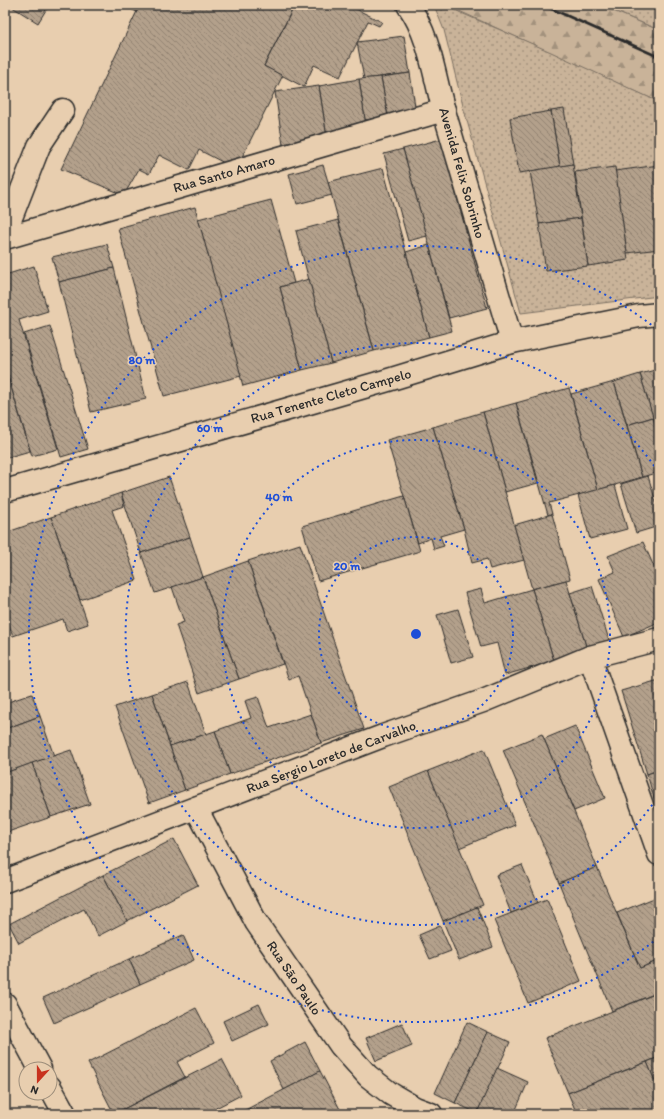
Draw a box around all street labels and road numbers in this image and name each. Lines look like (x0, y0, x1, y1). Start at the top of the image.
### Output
street label: Avenida Felix Sobrinho (435, 106, 489, 240)
street label: Rua Santo Amaro (171, 151, 277, 197)
street label: Rua Tenente Cleto Campelo (249, 365, 413, 427)
street label: Rua Sergio Loreto de Carvalho (244, 717, 418, 797)
street label: Rua São Paulo (263, 938, 325, 1018)

